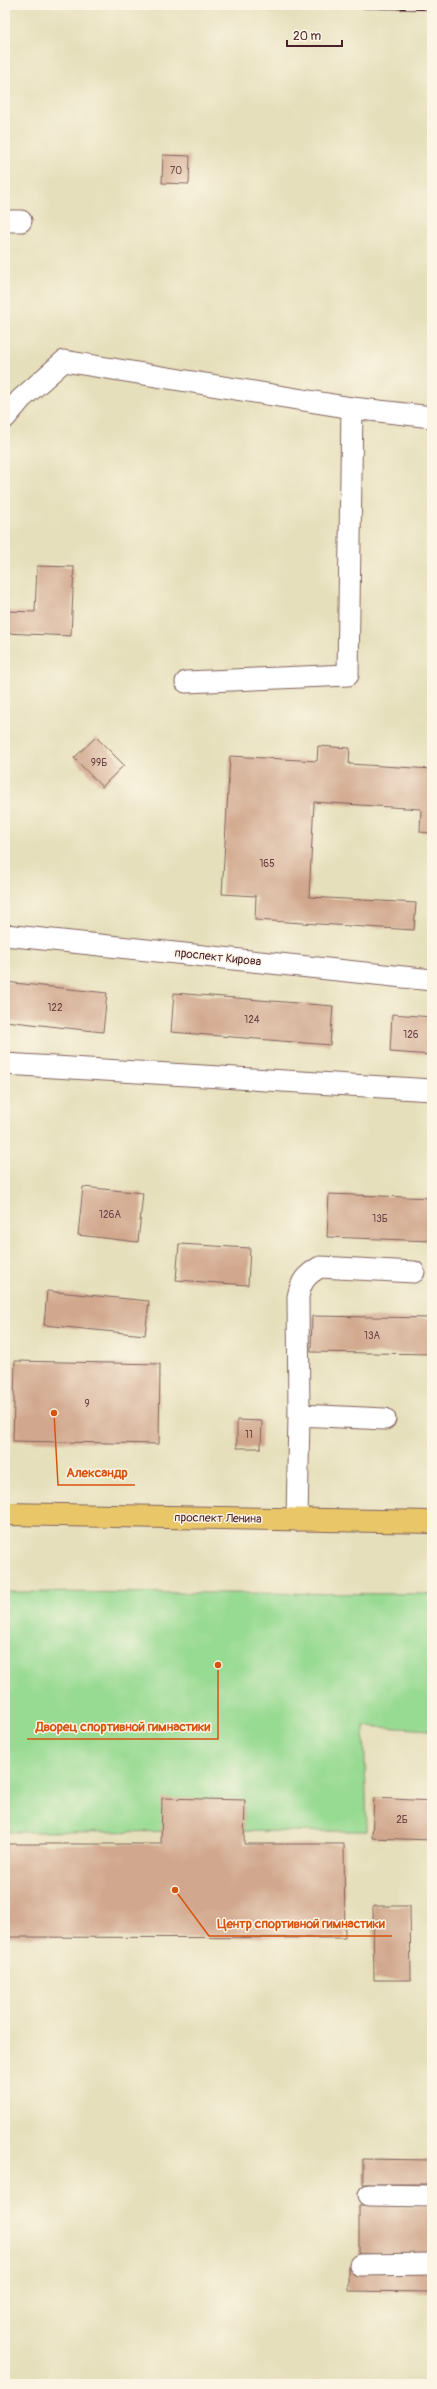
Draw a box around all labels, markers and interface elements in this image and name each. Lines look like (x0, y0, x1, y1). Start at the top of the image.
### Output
scale bar (287, 22, 342, 48)
text: 20 m (293, 29, 322, 44)
house number: 70 (170, 165, 182, 177)
house number: 99Б (91, 757, 107, 769)
house number: 165 (259, 858, 275, 870)
street label: проспект Кирова (174, 945, 262, 970)
house number: 122 (47, 1002, 63, 1014)
house number: 124 (244, 1014, 260, 1026)
house number: 126 (403, 1029, 419, 1041)
house number: 126А (99, 1209, 121, 1221)
house number: 13Б (372, 1213, 388, 1225)
house number: 13А (364, 1330, 380, 1342)
house number: 9 (84, 1398, 90, 1410)
house number: 11 (245, 1429, 253, 1441)
callout: Александр (58, 1460, 135, 1485)
text: Александр (66, 1465, 128, 1481)
street label: проспект Ленина (174, 1510, 262, 1527)
callout: Дворец спортивной гимнастики (27, 1714, 218, 1739)
text: Дворец спортивной гимнастики (35, 1719, 211, 1735)
house number: 2Б (396, 1814, 408, 1826)
callout: Центр спортивной гимнастики (209, 1911, 392, 1936)
text: Центр спортивной гимнастики (217, 1916, 385, 1932)

